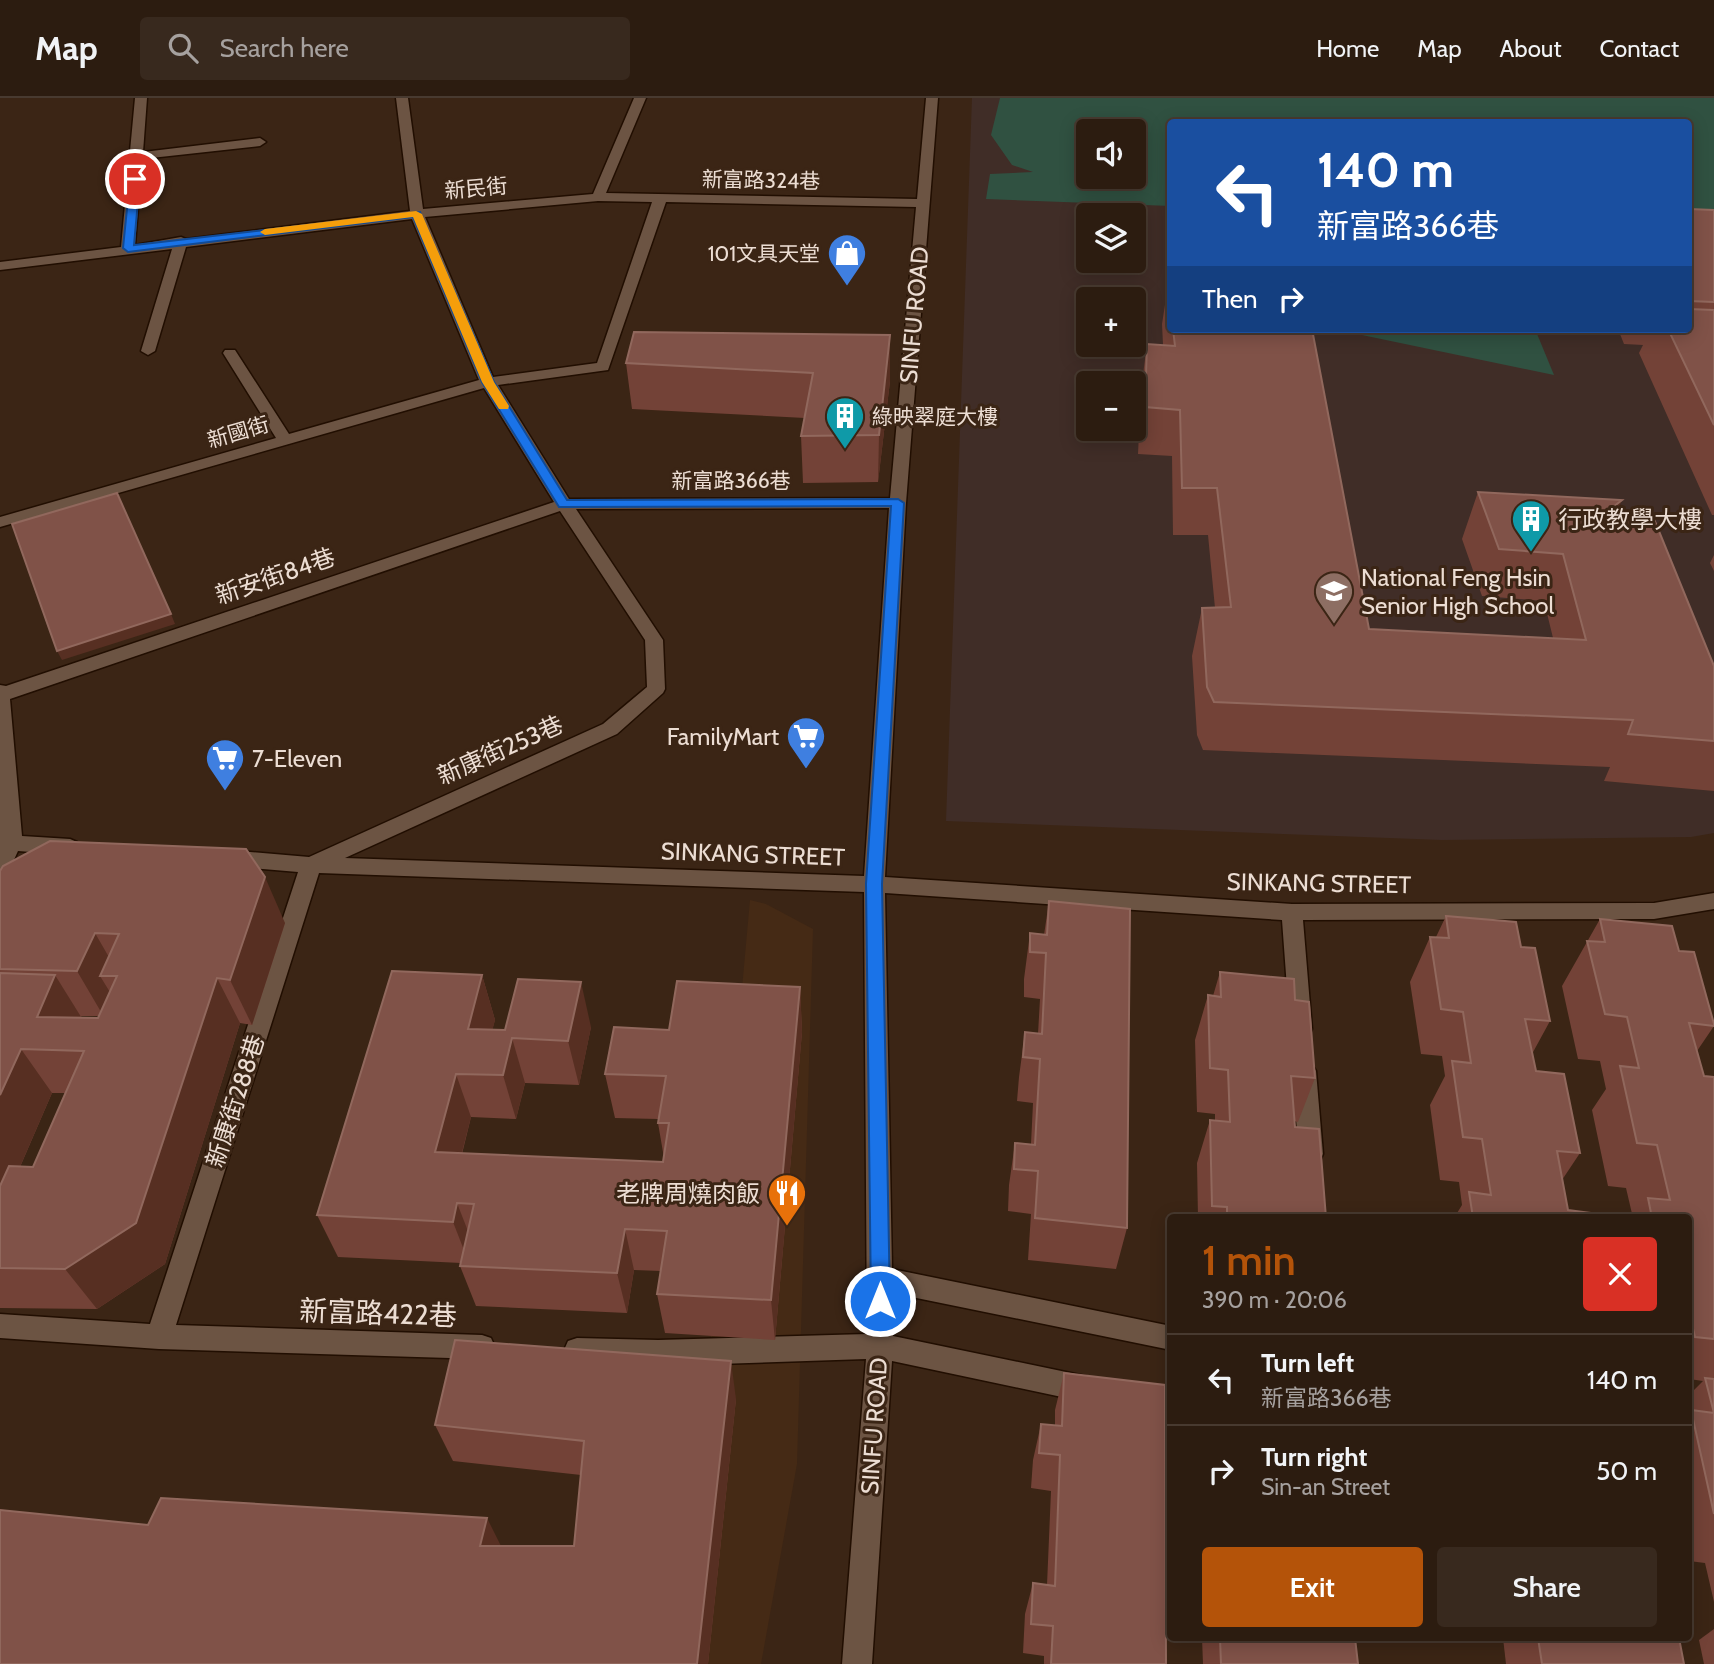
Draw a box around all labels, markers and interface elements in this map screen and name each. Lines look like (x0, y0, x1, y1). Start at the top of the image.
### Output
search box (140, 17, 630, 80)
text: Map (35, 28, 98, 68)
icon: search (164, 29, 202, 67)
text: Search here (220, 32, 349, 64)
text: Home (1316, 34, 1379, 63)
text: Map (1417, 34, 1462, 63)
text: About (1500, 34, 1562, 63)
text: Contact (1600, 34, 1679, 63)
map controls (1076, 119, 1146, 441)
button: sound (1076, 119, 1146, 189)
text: 140 m (1317, 140, 1454, 199)
icon: left (1202, 147, 1293, 238)
pin (105, 149, 165, 209)
icon: arrive (116, 160, 154, 198)
street label: 新富路324巷 (702, 166, 820, 194)
street label: 新民街 (444, 173, 508, 203)
button: layers (1076, 203, 1146, 273)
text: 新富路366巷 (1317, 206, 1499, 245)
shop icon: 101文具天堂 (826, 232, 868, 287)
place label: 101文具天堂 (708, 241, 820, 266)
street label: SINFU ROAD (894, 245, 934, 385)
icon: right (1272, 280, 1310, 318)
text: Then (1202, 283, 1258, 315)
button: + (1076, 287, 1146, 357)
button: − (1076, 371, 1146, 441)
building icon: 綠映翠庭大樓 (824, 395, 866, 450)
place label: 綠映翠庭大樓 (872, 404, 998, 429)
street label: 新國街 (204, 411, 272, 453)
street label: 新富路366巷 (671, 468, 791, 493)
building icon: 行政教學大樓 (1510, 498, 1552, 553)
place label: 行政教學大樓 (1558, 505, 1702, 534)
street label: 新安街84巷 (211, 542, 339, 610)
place label: National Feng Hsin Senior High School (1361, 563, 1554, 620)
school or university icon: National Feng Hsin Senior High School (1313, 570, 1355, 625)
street label: 新康街253巷 (433, 709, 567, 791)
supermarket icon: FamilyMart (785, 715, 827, 770)
place label: FamilyMart (667, 722, 779, 751)
supermarket icon: 7-Eleven (204, 737, 246, 792)
place label: 7-Eleven (252, 744, 342, 773)
street label: SINKANG STREET (660, 836, 846, 872)
street label: SINKANG STREET (1227, 867, 1412, 899)
street label: 新康街288巷 (200, 1031, 270, 1171)
restaurant icon: 老牌周燒肉飯 (766, 1172, 808, 1227)
place label: 老牌周燒肉飯 (616, 1179, 760, 1208)
text: 1 min (1202, 1234, 1296, 1286)
button: close (1583, 1237, 1657, 1311)
position arrow (843, 1264, 917, 1338)
text: 390 m · 20:06 (1202, 1286, 1347, 1314)
street label: 新富路422巷 (299, 1293, 457, 1333)
text: Turn left (1261, 1347, 1354, 1379)
street label: SINFU ROAD (855, 1357, 893, 1495)
icon: left (1202, 1361, 1240, 1399)
text: 140 m (1587, 1364, 1657, 1396)
text: 新富路366巷 (1261, 1384, 1392, 1412)
text: Turn right (1261, 1441, 1367, 1473)
icon: right (1202, 1452, 1240, 1490)
text: 50 m (1596, 1455, 1657, 1487)
text: Sin-an Street (1261, 1473, 1390, 1501)
button: Exit (1202, 1547, 1423, 1627)
button: Share (1437, 1547, 1657, 1627)

